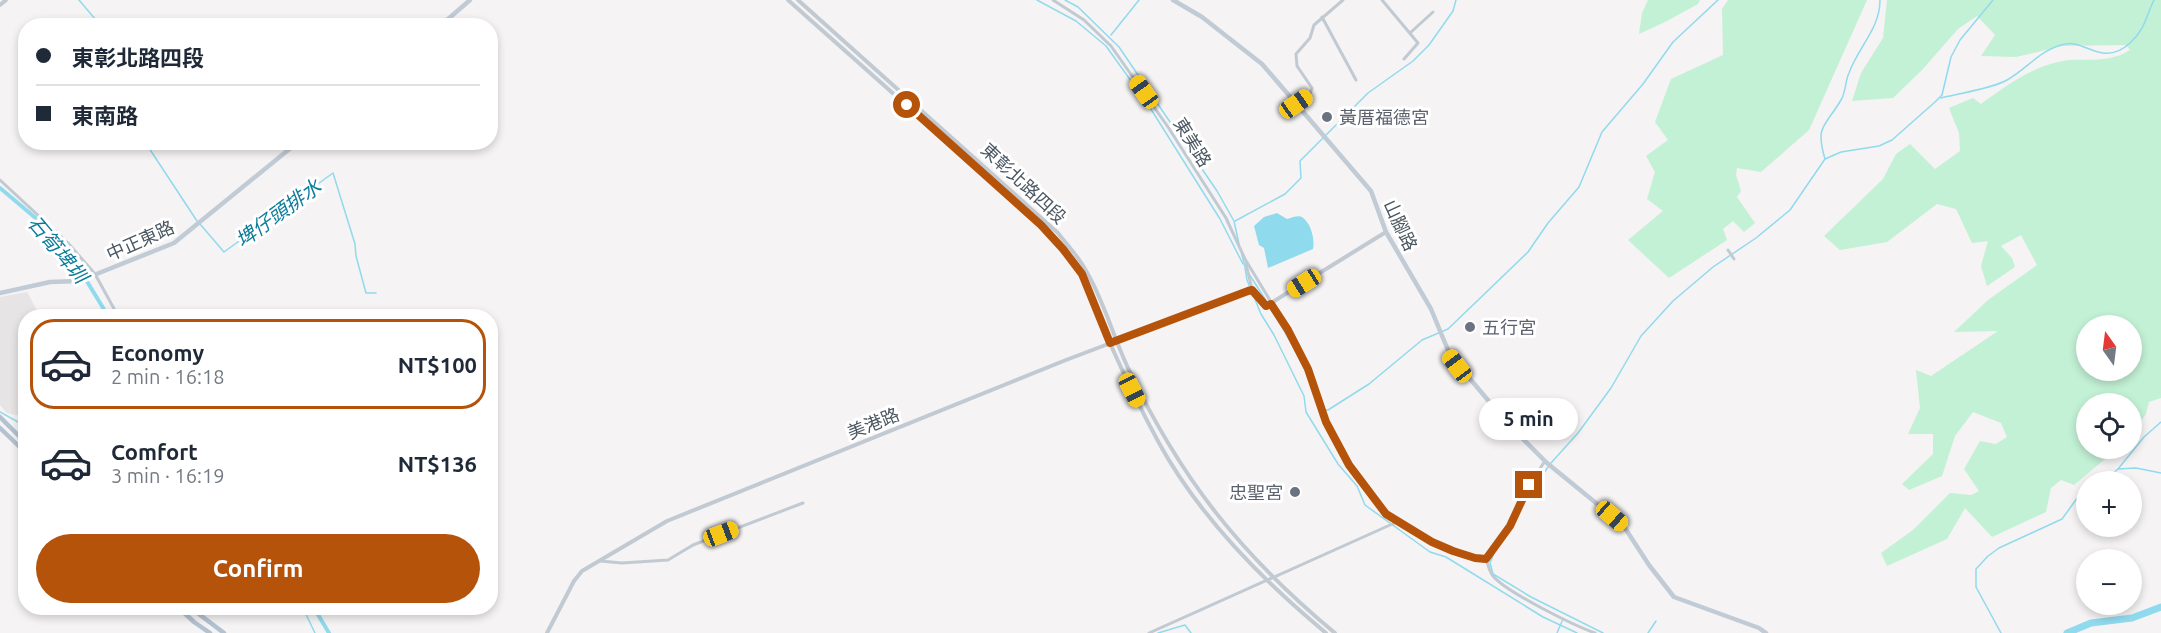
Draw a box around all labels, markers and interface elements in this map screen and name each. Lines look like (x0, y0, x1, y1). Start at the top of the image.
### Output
text: 東彰北路四段 (72, 45, 204, 70)
car (1126, 72, 1162, 112)
car (1276, 86, 1316, 122)
route start (893, 91, 920, 118)
text: 東南路 (72, 103, 138, 128)
place label: 黃厝福德宮 (1339, 107, 1429, 127)
marker: 黃厝福德宮 (1320, 110, 1334, 124)
street label: 東美路 (1170, 114, 1216, 170)
street label: 東彰北路四段 (978, 139, 1070, 227)
water label: 埤仔頭排水 (231, 174, 326, 252)
street label: 山腳路 (1381, 196, 1421, 254)
water label: 石筍埤圳 (23, 211, 94, 289)
street label: 中正東路 (103, 216, 177, 264)
car (1284, 266, 1324, 300)
north arrow (2076, 315, 2142, 381)
map controls (2076, 315, 2142, 615)
place label: 五行宮 (1482, 317, 1536, 337)
marker: 五行宮 (1463, 320, 1477, 334)
icon: car (39, 337, 93, 391)
text: Economy (111, 340, 204, 365)
car (1439, 346, 1475, 386)
text: NT$100 (398, 352, 477, 377)
text: 2 min · 16:18 (111, 365, 225, 388)
car (1116, 370, 1148, 410)
button: locate (2076, 393, 2142, 459)
callout: 5 min (1480, 398, 1579, 440)
street label: 美港路 (844, 404, 902, 442)
text: 5 min (1503, 407, 1554, 430)
icon: car (39, 436, 93, 490)
text: Comfort (111, 439, 198, 464)
text: NT$136 (398, 451, 477, 476)
text: 3 min · 16:19 (111, 464, 225, 487)
route end (1515, 471, 1542, 498)
button: + (2076, 471, 2142, 537)
place label: 忠聖宮 (1229, 482, 1283, 502)
marker: 忠聖宮 (1288, 485, 1302, 499)
car (1593, 497, 1631, 535)
car (701, 519, 741, 549)
button: Confirm (36, 534, 480, 603)
button: − (2076, 549, 2142, 615)

